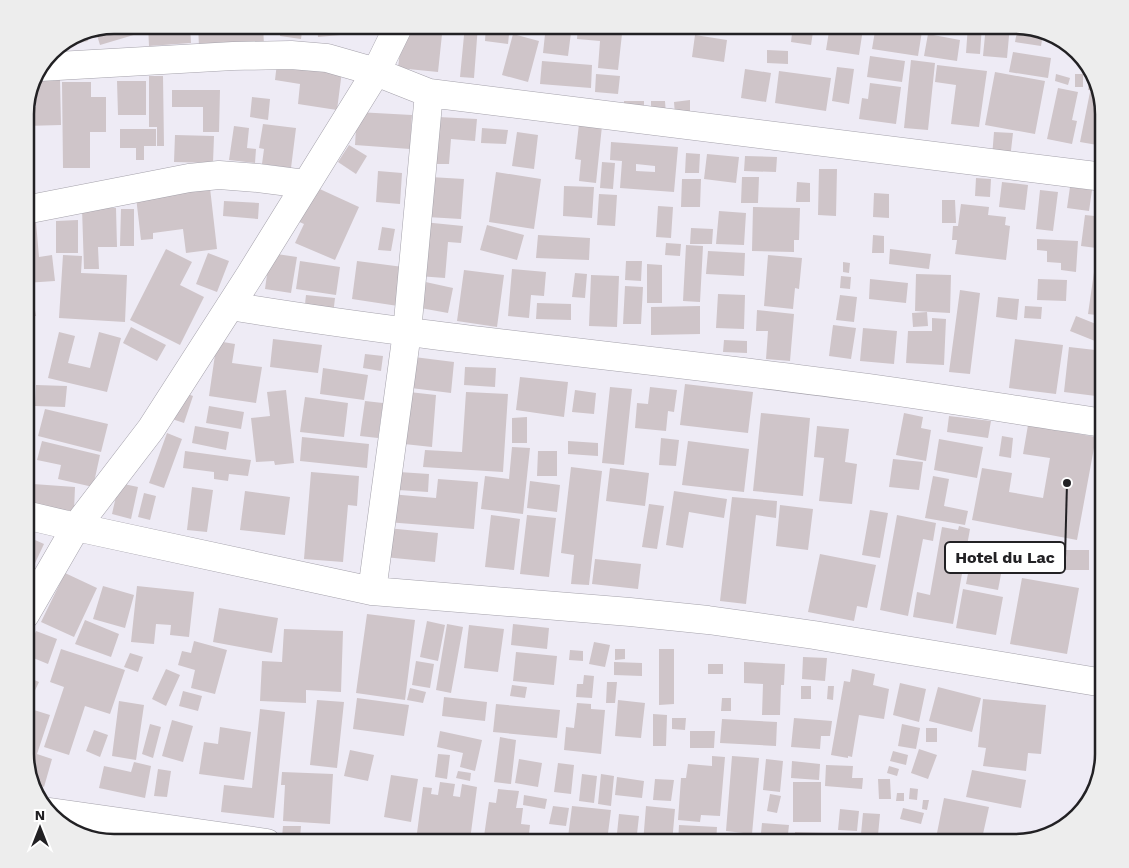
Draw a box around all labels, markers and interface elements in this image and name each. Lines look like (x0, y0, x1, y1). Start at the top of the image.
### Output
callout: Hotel du Lac (945, 542, 1065, 573)
text: Hotel du Lac (955, 548, 1055, 567)
north arrow (15, 803, 65, 853)
text: N (35, 807, 45, 823)

